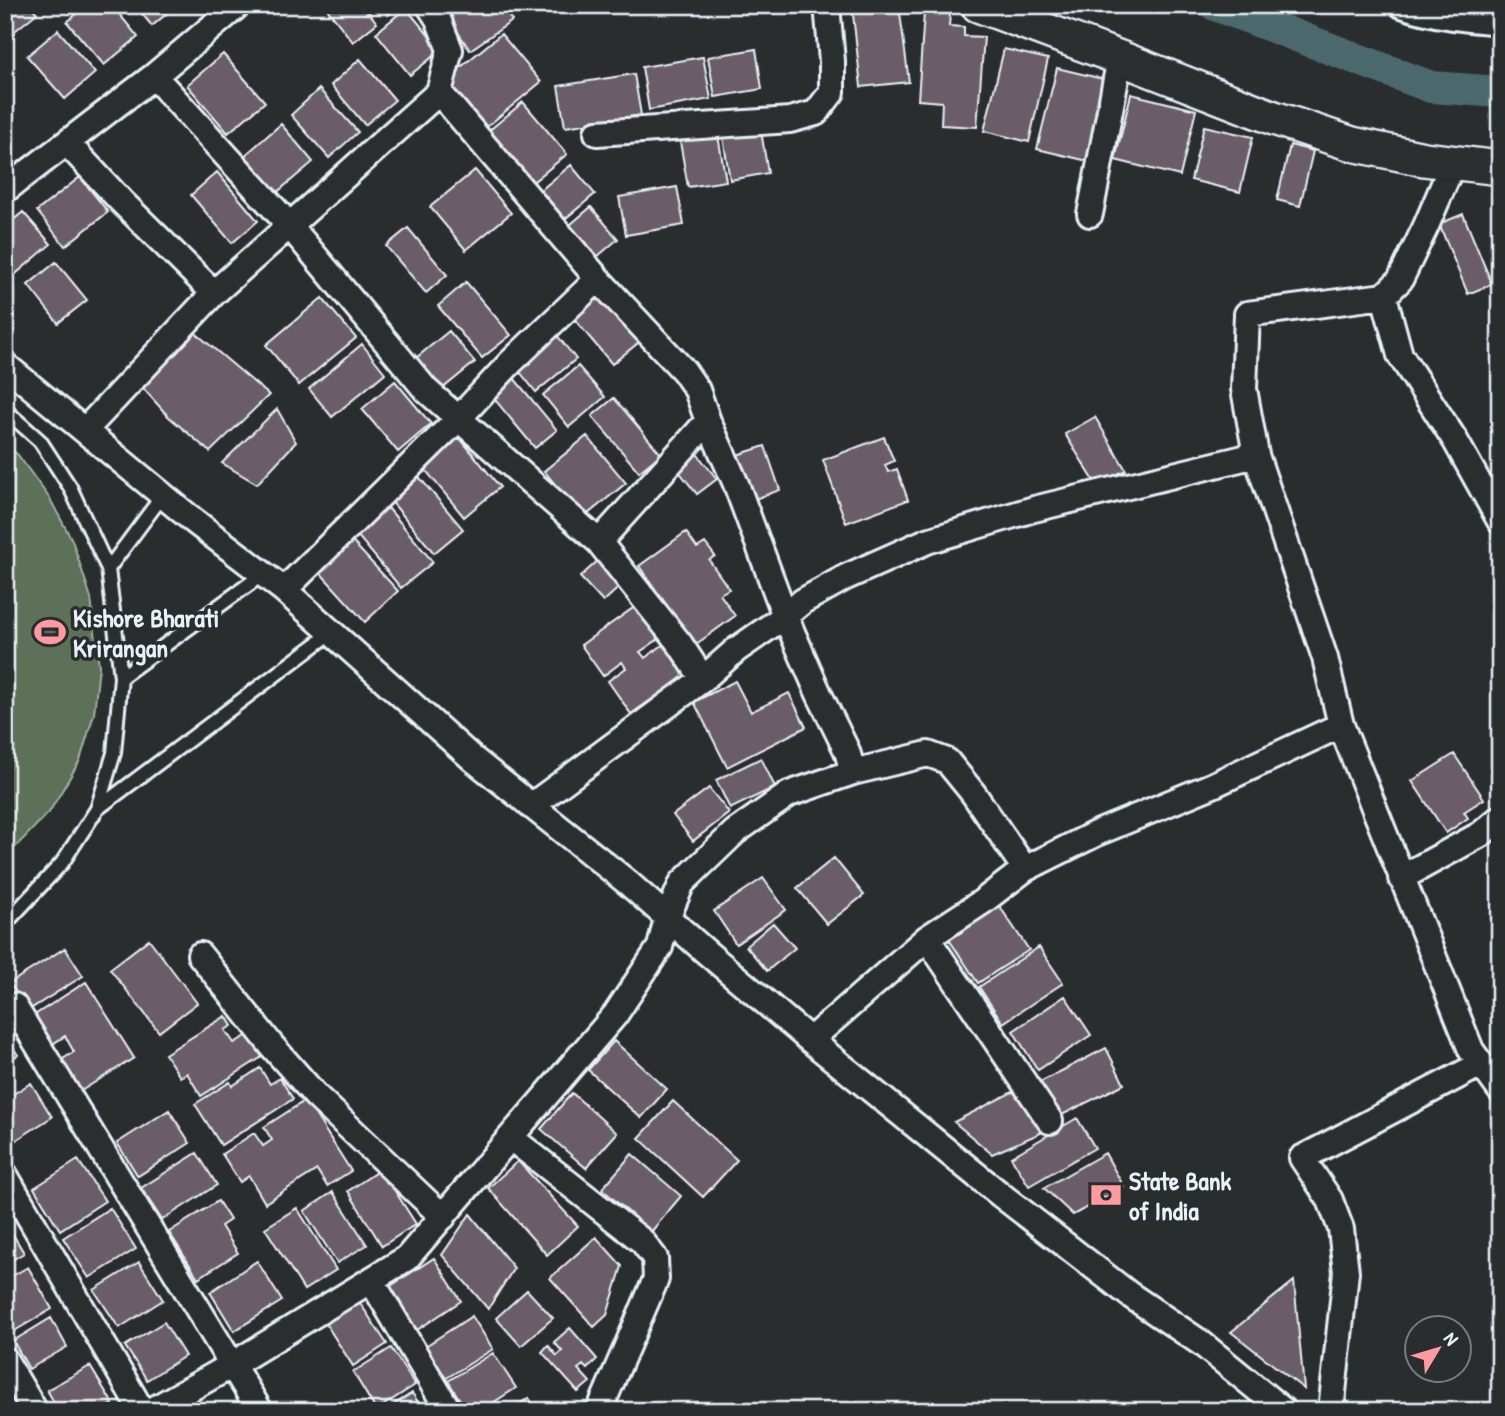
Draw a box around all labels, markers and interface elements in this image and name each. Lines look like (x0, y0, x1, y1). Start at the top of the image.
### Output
place label: Kishore Bharati Krirangan (73, 600, 219, 666)
sports icon: Kishore Bharati Krirangan (33, 615, 67, 649)
place label: State Bank of India (1129, 1163, 1231, 1228)
bank icon: State Bank of India (1089, 1178, 1123, 1212)
north arrow (1404, 1314, 1474, 1384)
text: N (1438, 1327, 1465, 1351)

